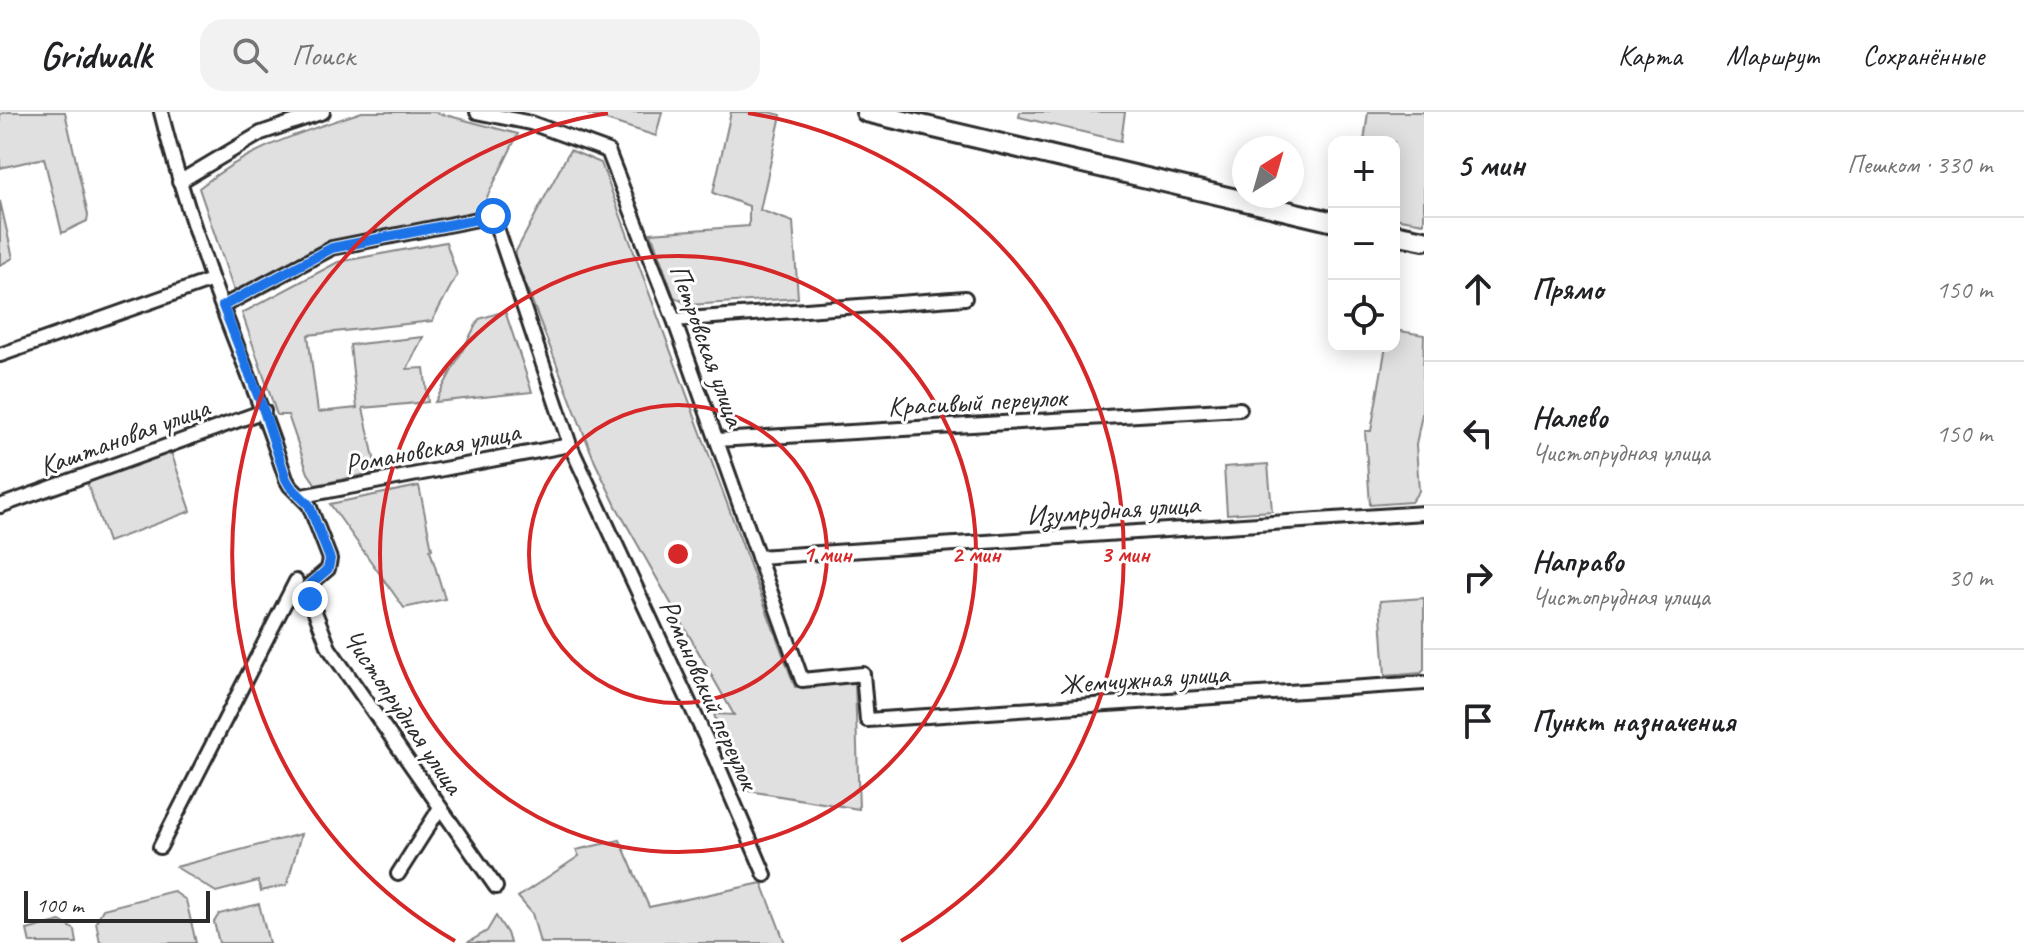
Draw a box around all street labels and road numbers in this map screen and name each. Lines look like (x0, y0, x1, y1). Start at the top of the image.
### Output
street label: Петровская улица (662, 259, 754, 433)
street label: Красивый переулок (887, 379, 1070, 424)
street label: Каштановая улица (34, 389, 216, 483)
street label: Романовская улица (342, 413, 524, 482)
street label: Изумрудная улица (1025, 486, 1202, 534)
street label: Романовский переулок (652, 594, 768, 797)
street label: Чистопрудная улица (335, 622, 473, 802)
street label: Жемчужная улица (1058, 655, 1232, 702)

